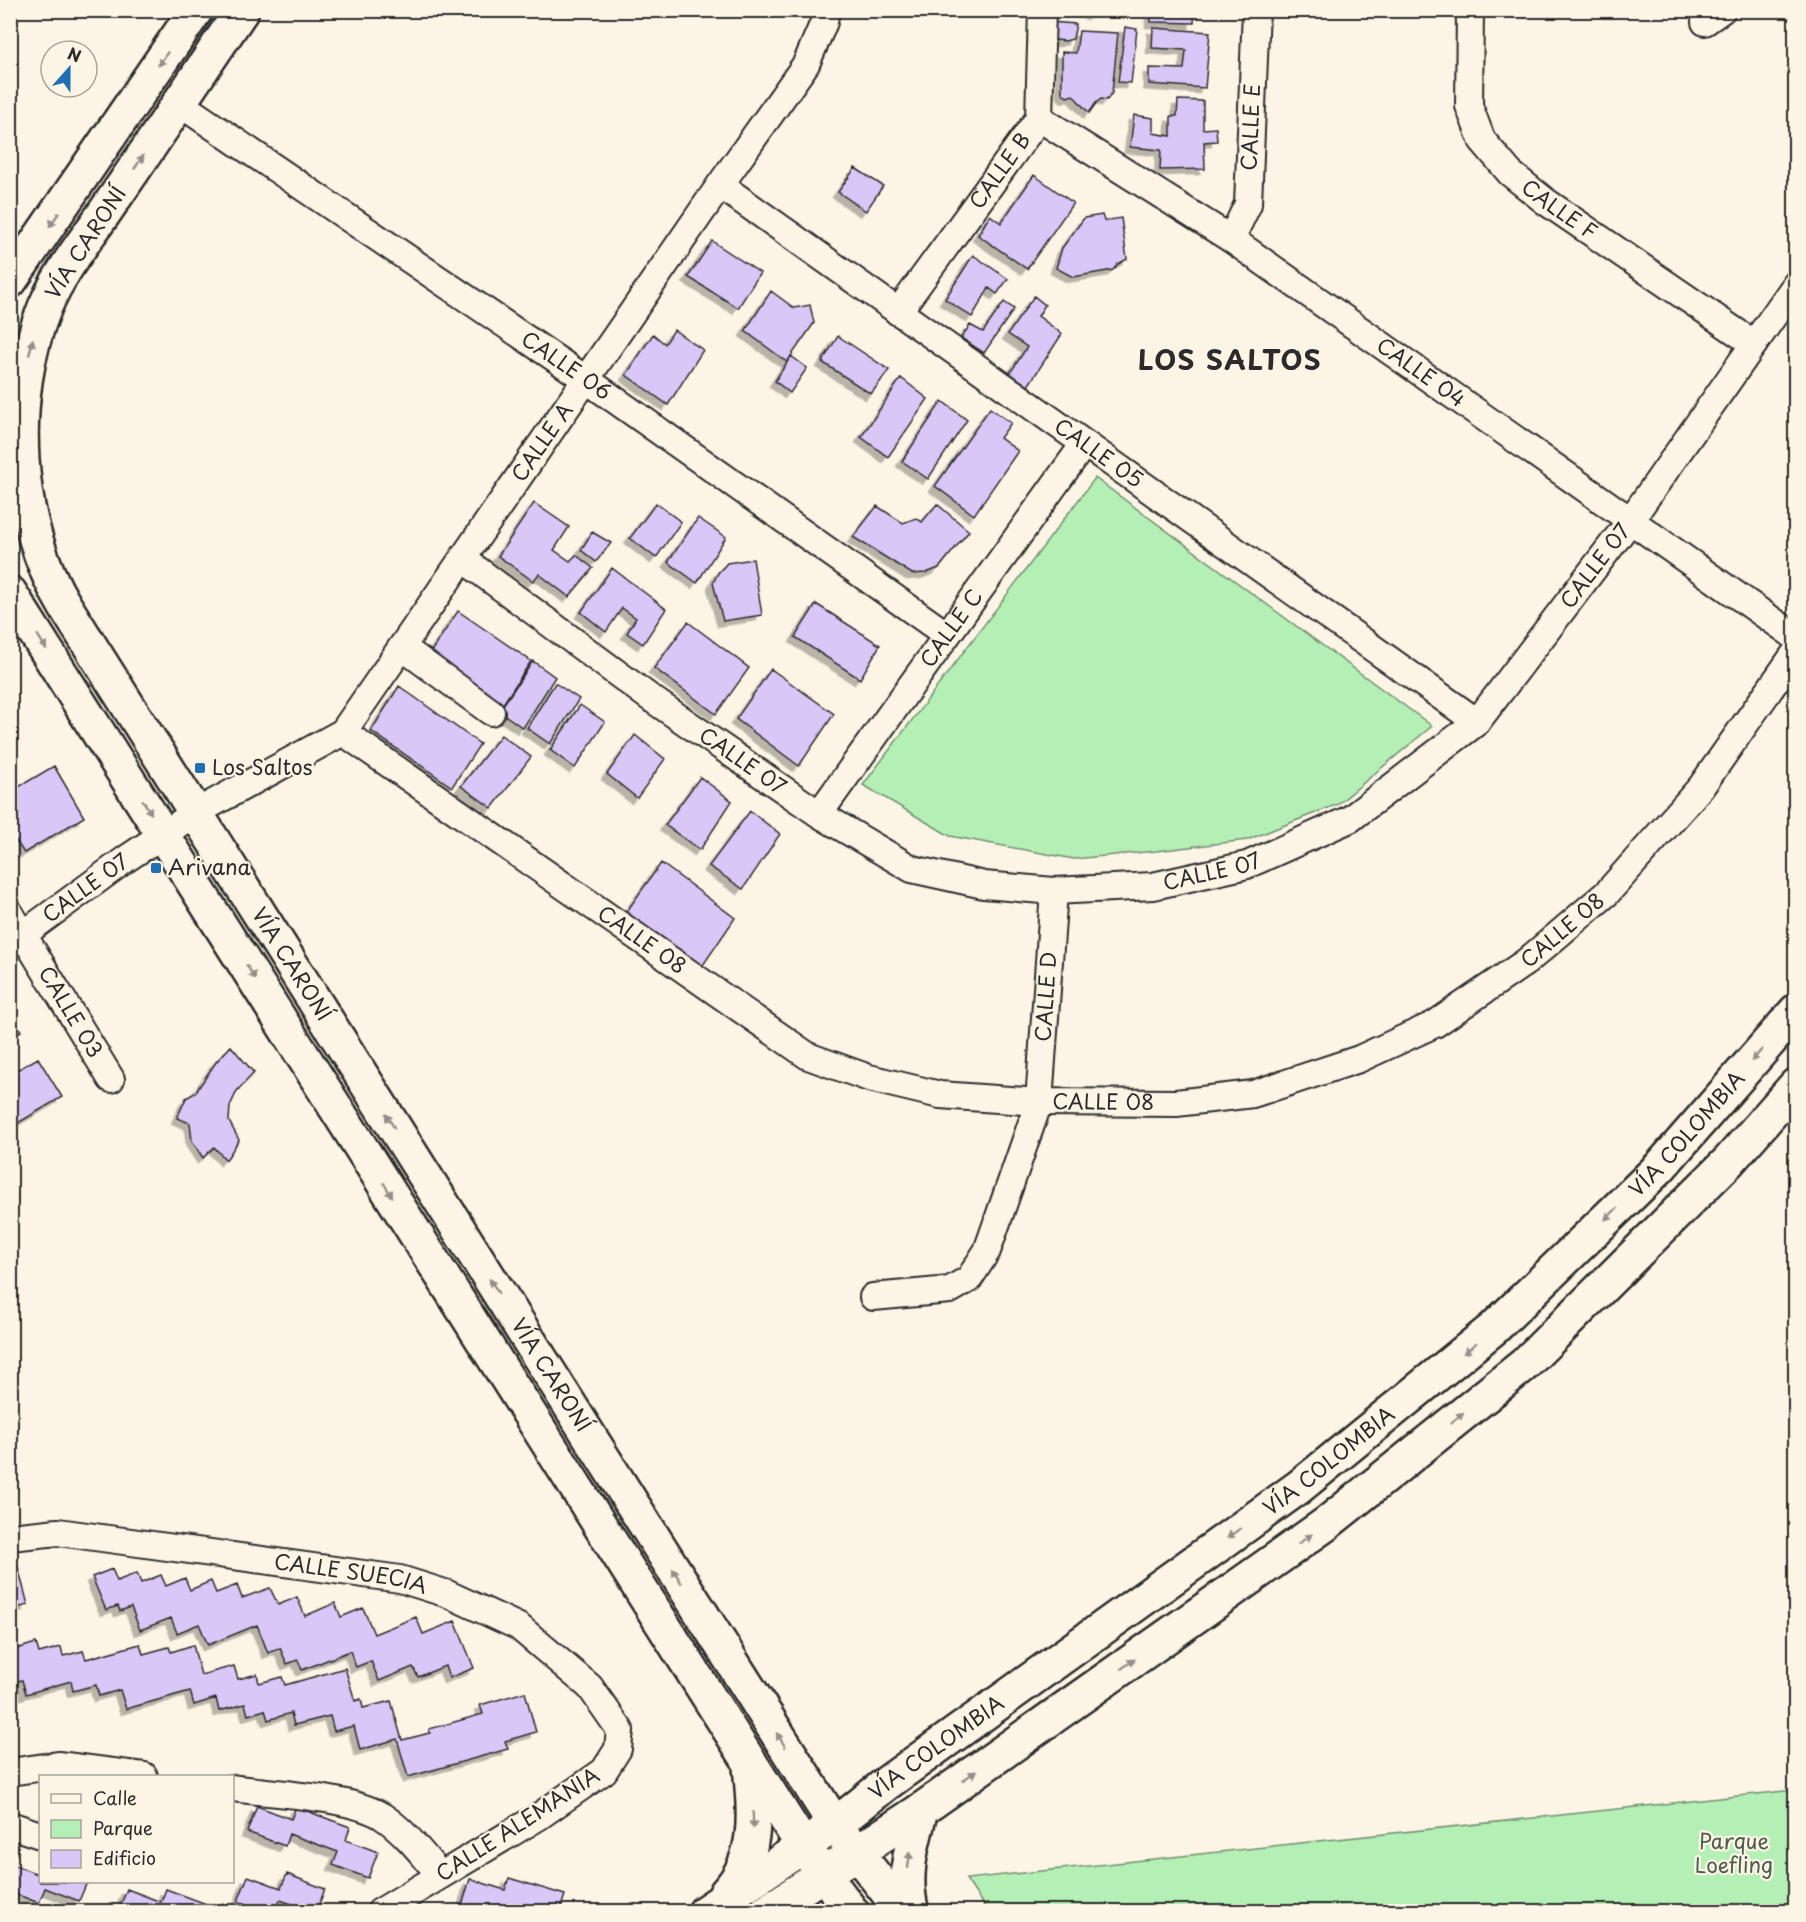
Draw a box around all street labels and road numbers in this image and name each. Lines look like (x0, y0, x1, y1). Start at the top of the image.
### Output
street label: CALLE E (1231, 83, 1267, 171)
street label: CALLE B (960, 125, 1037, 215)
street label: CALLE F (1515, 170, 1604, 246)
street label: VÍA CARONÍ (36, 178, 133, 305)
street label: CALLE 06 (516, 322, 619, 407)
street label: CALLE 04 (1371, 328, 1473, 414)
street label: CALLE A (502, 395, 580, 487)
street label: CALLE 05 (1048, 409, 1151, 495)
street label: CALLE 07 (1551, 515, 1637, 614)
street label: CALLE C (911, 582, 989, 673)
street label: CALLE 07 (693, 718, 794, 801)
street label: CALLE 07 (1160, 843, 1266, 897)
street label: CALLE 07 (35, 844, 135, 929)
street label: CALLE 08 (1512, 884, 1611, 974)
street label: CALLE 08 (592, 896, 694, 981)
street label: VÍA CARONÍ (245, 900, 341, 1027)
street label: CALLE D (1025, 950, 1064, 1043)
street label: CALLE 03 (32, 959, 112, 1063)
street label: VÍA COLOMBIA (1620, 1063, 1751, 1203)
street label: CALLE 08 (1052, 1084, 1154, 1117)
street label: VÍA CARONÍ (505, 1311, 601, 1438)
street label: VÍA COLOMBIA (1255, 1397, 1401, 1522)
street label: CALLE SUECIA (272, 1544, 432, 1601)
street label: VÍA COLOMBIA (861, 1686, 1010, 1806)
street label: CALLE ALEMANIA (429, 1758, 605, 1888)

